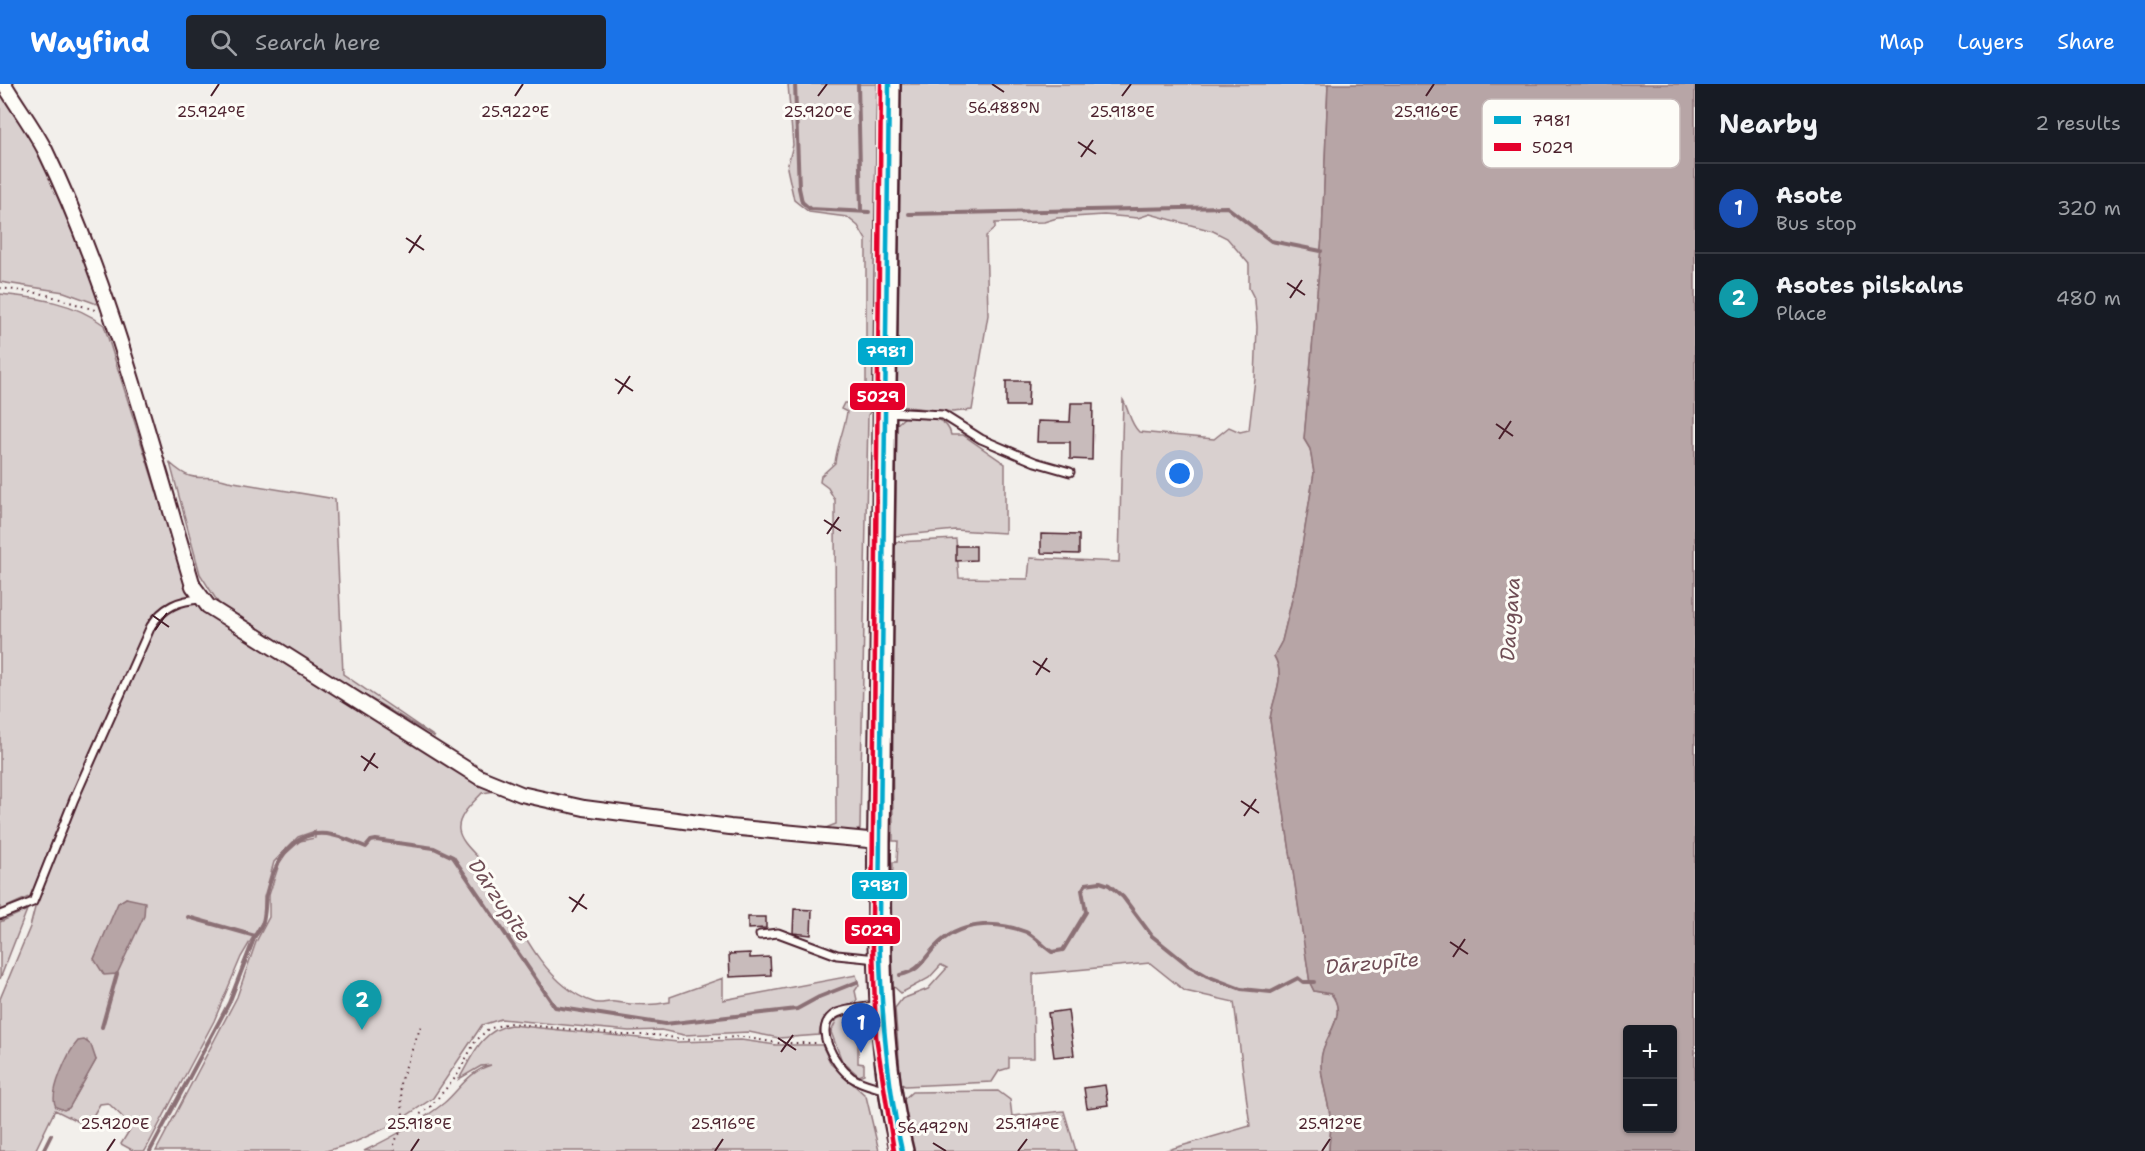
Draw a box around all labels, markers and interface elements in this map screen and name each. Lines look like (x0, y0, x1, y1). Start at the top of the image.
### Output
search box (186, 15, 606, 69)
text: Wayfind (30, 23, 150, 61)
icon: search (207, 26, 240, 59)
text: Search here (255, 28, 381, 57)
text: Map (1879, 28, 1924, 56)
text: Layers (1957, 28, 2024, 56)
text: Share (2057, 28, 2115, 56)
text: 56.488°N (968, 98, 1040, 118)
legend (1482, 99, 1680, 168)
text: 25.924°E (177, 102, 245, 122)
text: 25.922°E (481, 102, 549, 122)
text: 25.920°E (784, 102, 852, 122)
text: 25.918°E (1089, 102, 1155, 122)
text: 25.916°E (1394, 102, 1458, 122)
text: Nearby (1719, 106, 1818, 141)
text: 7981 (1532, 110, 1571, 131)
text: 2 results (2035, 110, 2121, 136)
text: 5029 (1532, 137, 1573, 158)
text: Asote (1776, 181, 1843, 210)
text: 1 (1734, 195, 1743, 221)
text: 320 m (2057, 195, 2121, 221)
text: Bus stop (1776, 210, 1857, 236)
text: Asotes pilskalns (1776, 271, 1964, 300)
text: 2 (1732, 285, 1746, 311)
text: 480 m (2056, 285, 2121, 311)
text: Place (1776, 300, 1827, 326)
line badge: 7981 (857, 337, 914, 366)
text: 7981 (866, 341, 906, 362)
line badge: 5029 (849, 382, 906, 411)
text: 5029 (857, 386, 899, 407)
your location (1165, 459, 1194, 488)
water label: Daugava (1494, 576, 1526, 662)
water label: Dārzupīte (463, 854, 537, 946)
line badge: 7981 (851, 871, 908, 900)
text: 7981 (859, 875, 899, 896)
line badge: 5029 (844, 916, 901, 945)
text: 5029 (851, 920, 893, 941)
water label: Dārzupīte (1324, 946, 1420, 980)
pin: 2 (342, 980, 382, 1030)
pin: 1 (842, 1004, 880, 1053)
map controls (1623, 1025, 1677, 1133)
button: + (1623, 1025, 1677, 1079)
button: − (1623, 1079, 1677, 1133)
text: 25.920°E (81, 1114, 149, 1134)
text: 25.918°E (386, 1114, 452, 1134)
text: 25.916°E (691, 1114, 755, 1134)
text: 25.914°E (995, 1114, 1059, 1134)
text: 25.912°E (1298, 1114, 1362, 1134)
text: 56.492°N (897, 1118, 969, 1138)

